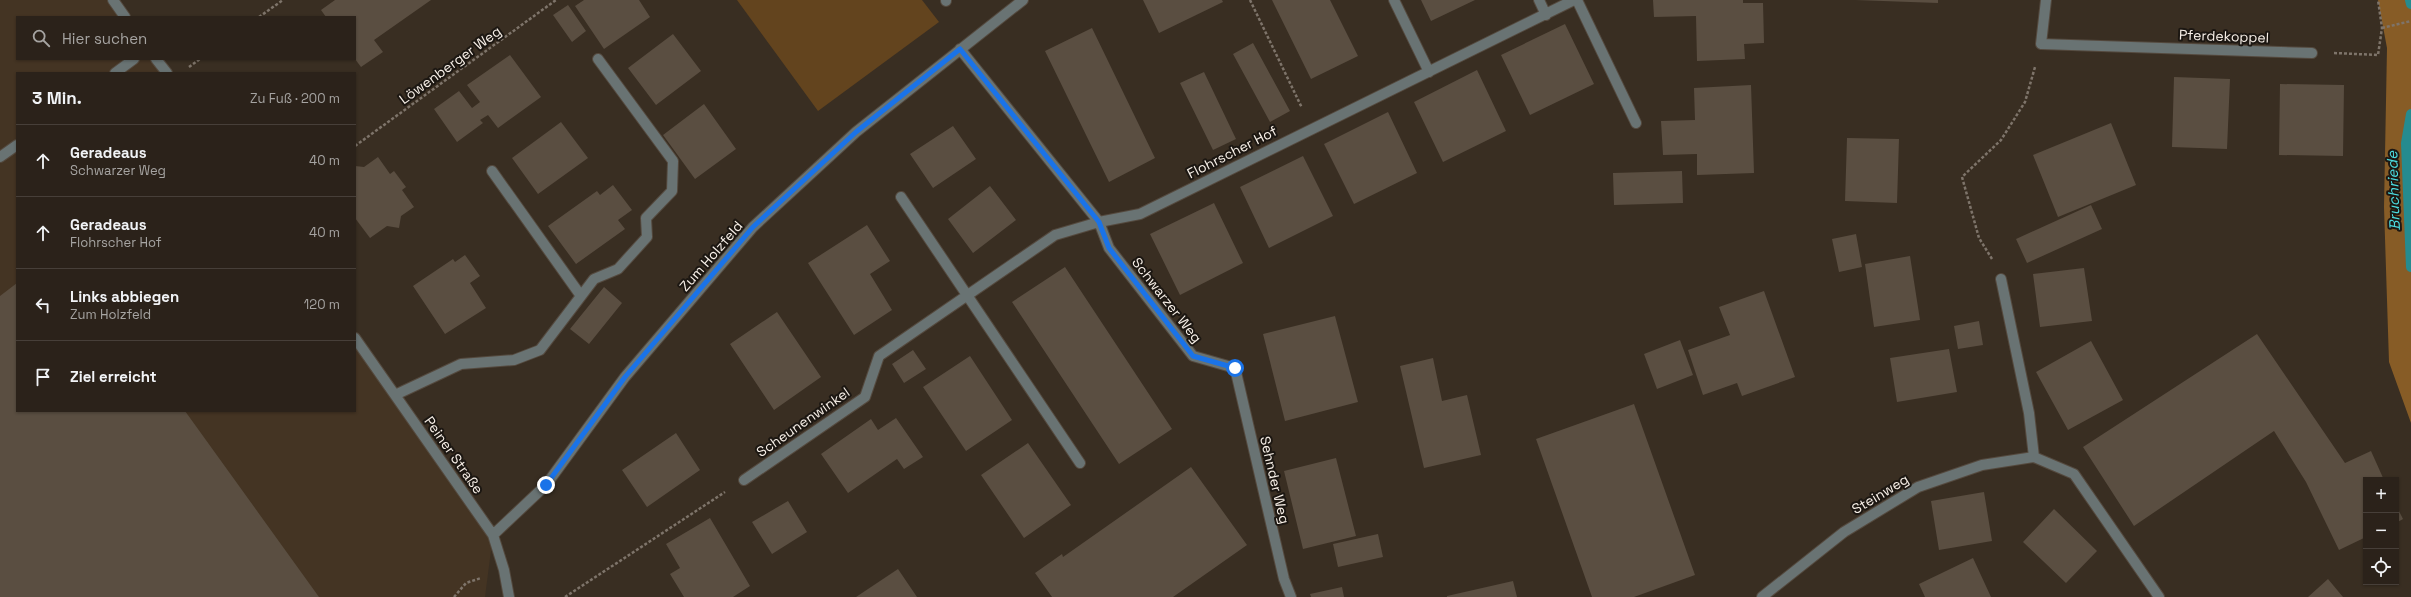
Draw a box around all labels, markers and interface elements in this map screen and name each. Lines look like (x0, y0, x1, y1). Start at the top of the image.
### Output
search box (16, 16, 356, 60)
street label: Löwenberger Weg (395, 22, 505, 108)
street label: Pferdekoppel (2178, 25, 2270, 47)
icon: search (30, 27, 52, 49)
text: Hier suchen (62, 29, 147, 48)
text: 3 Min. (32, 87, 82, 109)
text: Zu Fuß · 200 m (250, 90, 340, 107)
street label: Flohrscher Hof (1184, 122, 1280, 182)
text: Geradeaus (70, 143, 147, 162)
icon: ahead (32, 150, 54, 172)
water label: Bruchriede (2382, 150, 2404, 231)
text: 40 m (309, 152, 340, 169)
text: Schwarzer Weg (70, 162, 166, 179)
text: Geradeaus (70, 215, 147, 234)
street label: Zum Holzfeld (676, 217, 746, 295)
icon: ahead (32, 222, 54, 244)
text: 40 m (309, 224, 340, 241)
text: Flohrscher Hof (70, 234, 162, 251)
street label: Schwarzer Weg (1128, 254, 1206, 346)
text: Links abbiegen (70, 287, 179, 306)
icon: left (32, 294, 54, 316)
text: 120 m (304, 296, 340, 313)
text: Zum Holzfeld (70, 306, 151, 323)
route start (1226, 359, 1244, 377)
icon: arrive (32, 366, 54, 388)
text: Ziel erreicht (70, 367, 157, 386)
street label: Scheunenwinkel (753, 383, 853, 461)
street label: Peiner Straße (421, 413, 487, 497)
street label: Sehnder Weg (1256, 434, 1294, 526)
street label: Steinweg (1848, 470, 1912, 518)
route end (537, 476, 555, 494)
map controls (2363, 477, 2399, 585)
button: + (2363, 477, 2399, 513)
button: − (2363, 513, 2399, 549)
button: locate (2363, 549, 2399, 585)

